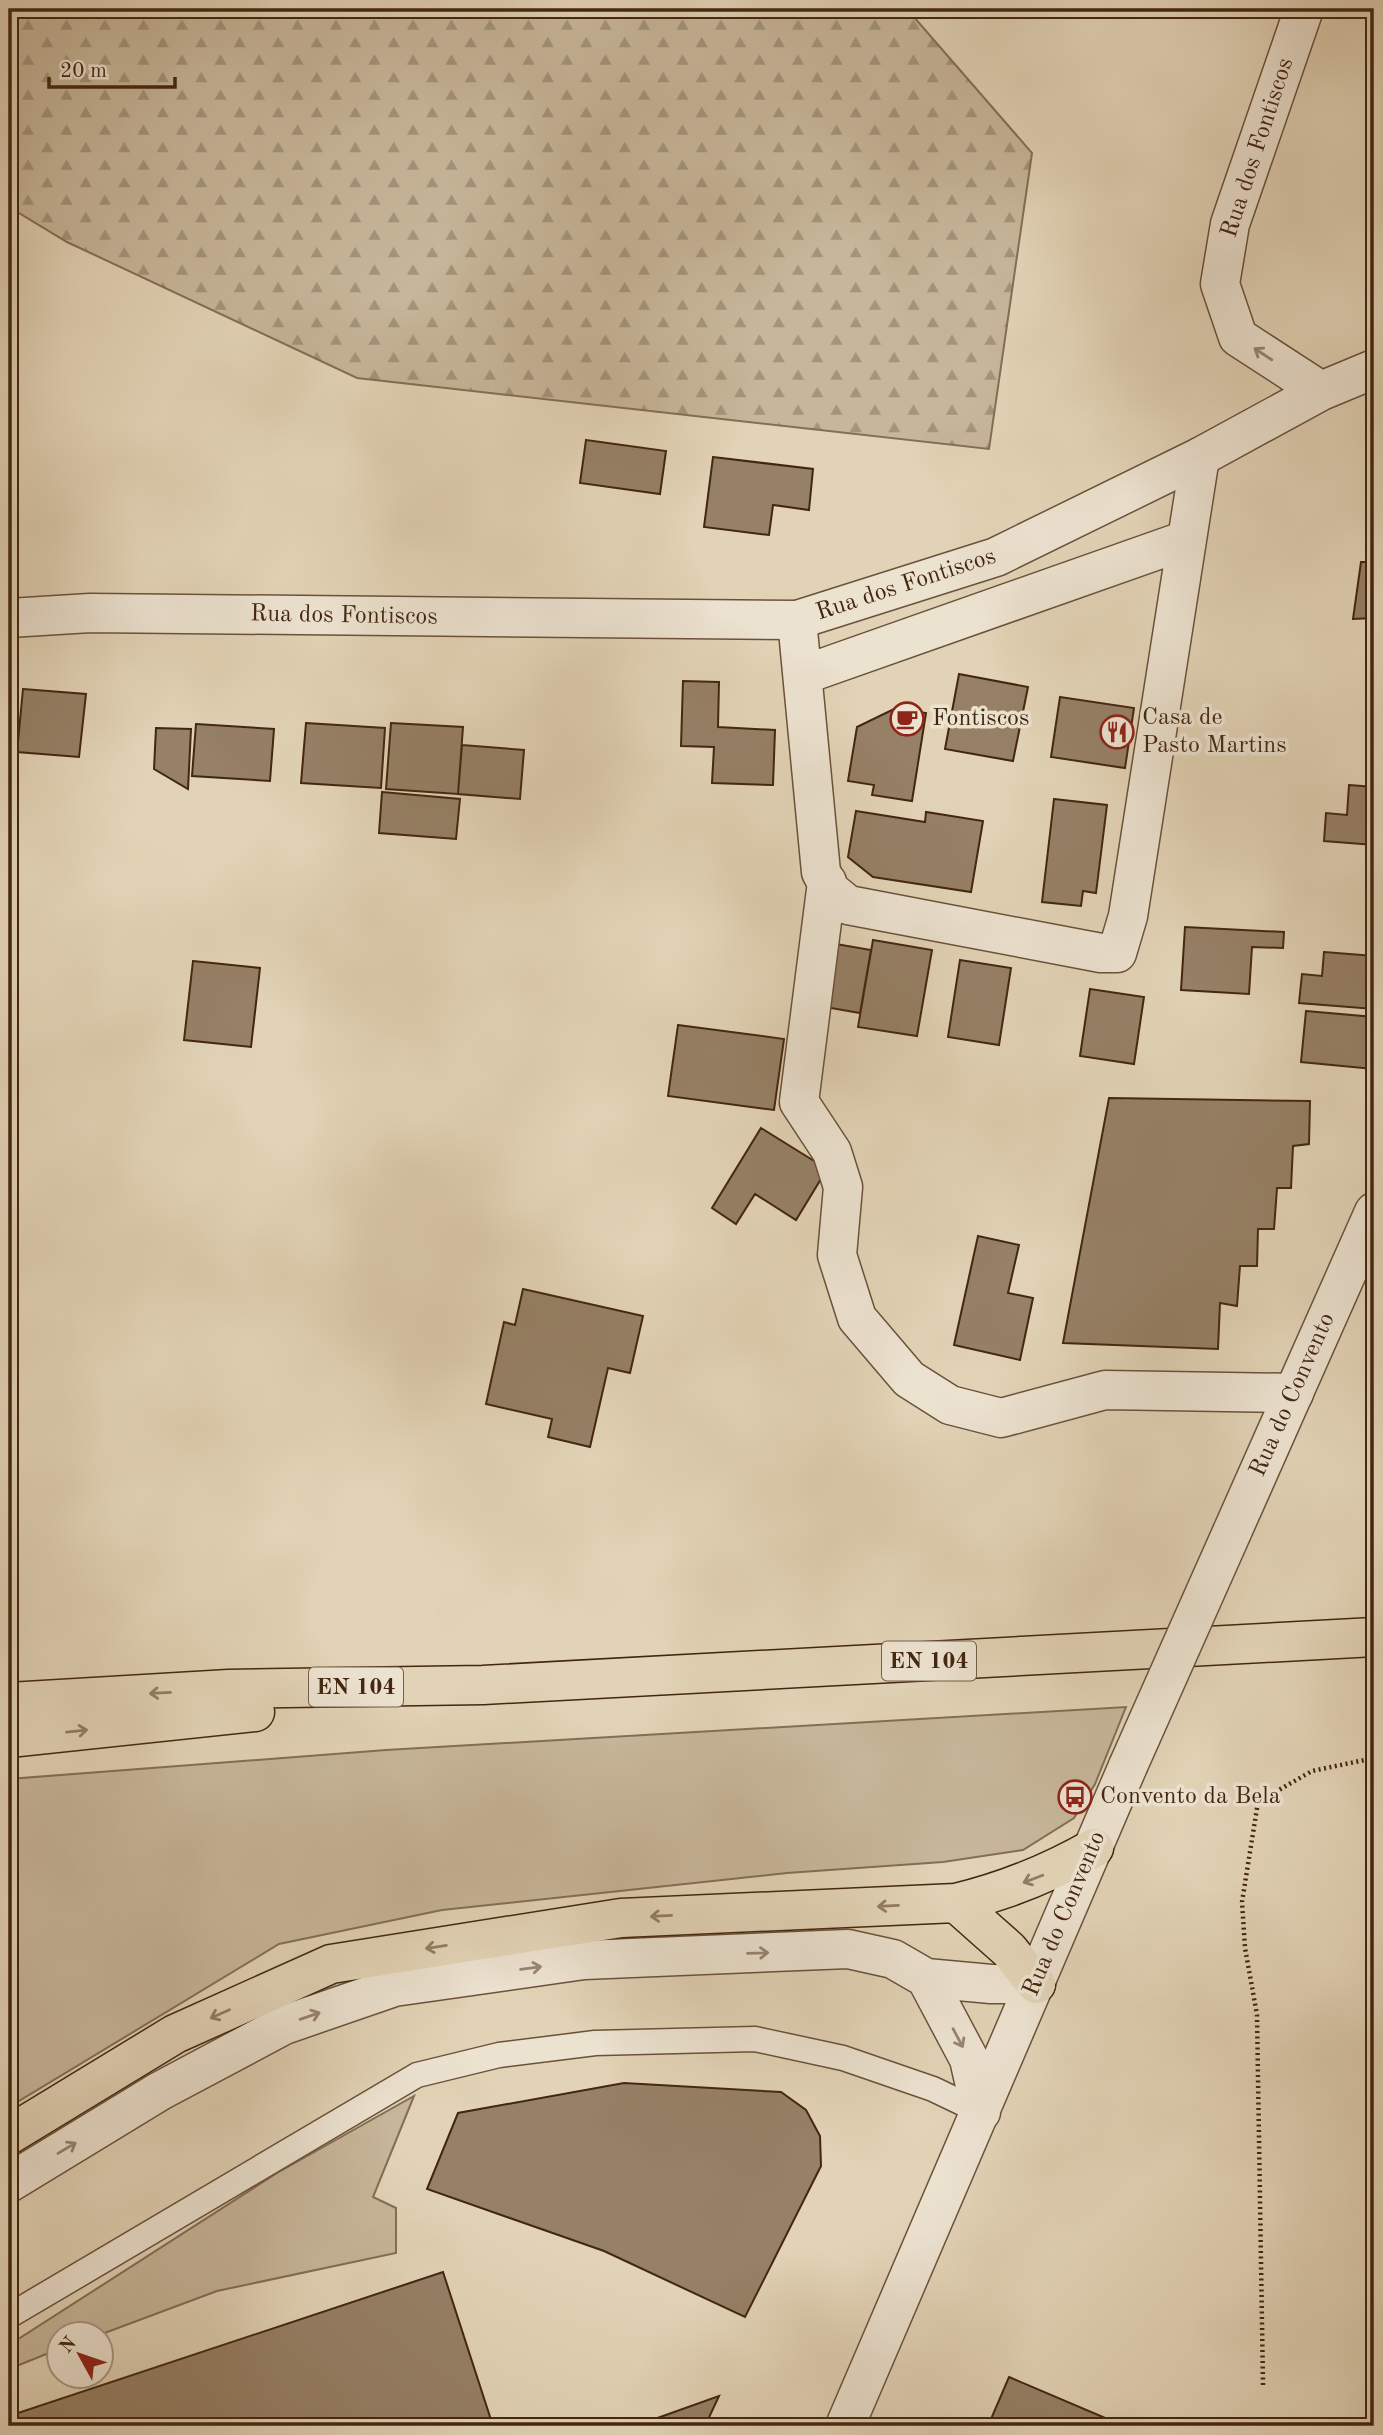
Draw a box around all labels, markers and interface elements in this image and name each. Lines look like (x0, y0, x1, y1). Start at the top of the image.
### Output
scale bar (49, 46, 175, 90)
street label: Rua dos Fontiscos (1218, 55, 1298, 241)
text: 20 m (60, 61, 107, 82)
one-way arrow (1254, 346, 1274, 360)
street label: Rua dos Fontiscos (813, 545, 999, 625)
street label: Rua dos Fontiscos (250, 602, 438, 630)
cafe icon: Fontiscos (888, 700, 926, 738)
place label: Casa de Pasto Martins (1142, 706, 1287, 758)
place label: Fontiscos (932, 707, 1029, 731)
restaurant icon: Casa de Pasto Martins (1098, 713, 1136, 751)
street label: Rua do Convento (1246, 1309, 1340, 1481)
road number: EN 104 (882, 1642, 976, 1680)
road number: EN 104 (309, 1668, 403, 1706)
one-way arrow (150, 1687, 172, 1700)
one-way arrow (65, 1724, 87, 1737)
bus stop icon: Convento da Bela (1056, 1778, 1094, 1816)
place label: Convento da Bela (1100, 1785, 1281, 1809)
street label: Rua do Convento (1019, 1828, 1111, 2000)
one-way arrow (1022, 1873, 1044, 1886)
one-way arrow (877, 1899, 900, 1912)
one-way arrow (650, 1910, 673, 1923)
one-way arrow (425, 1941, 448, 1954)
one-way arrow (746, 1947, 769, 1960)
one-way arrow (519, 1961, 542, 1974)
one-way arrow (210, 2008, 231, 2021)
one-way arrow (298, 2009, 320, 2021)
one-way arrow (952, 2027, 965, 2048)
one-way arrow (57, 2140, 76, 2155)
north arrow (46, 2320, 116, 2390)
text: N (57, 2334, 81, 2357)

